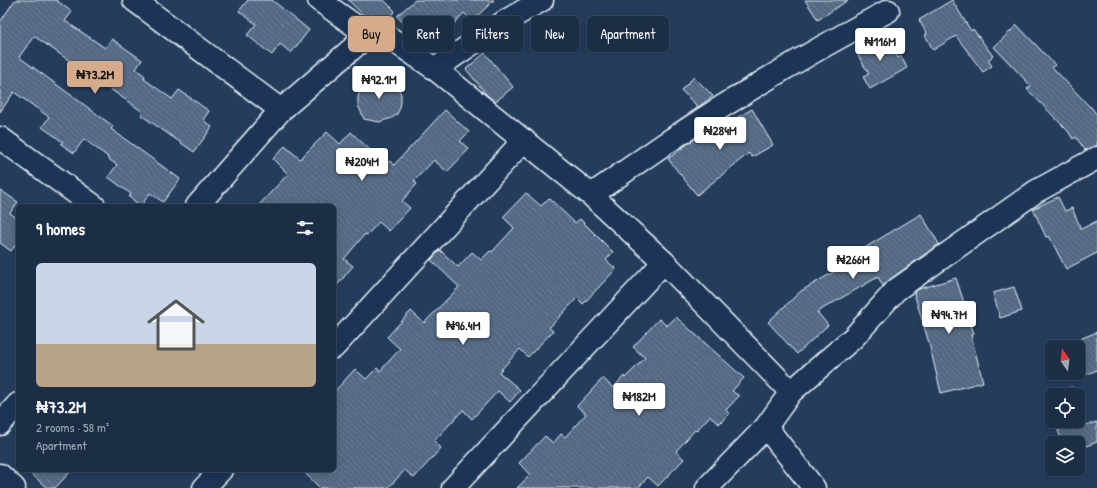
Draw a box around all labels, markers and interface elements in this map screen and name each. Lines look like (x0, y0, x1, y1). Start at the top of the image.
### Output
chip: Buy (348, 16, 395, 52)
chip: Rent (403, 16, 454, 52)
chip: Filters (462, 16, 523, 52)
chip: New (531, 16, 579, 52)
chip: Apartment (587, 16, 669, 52)
pin: ₦116M (852, 28, 908, 62)
text: ₦116M (864, 32, 896, 50)
pin: ₦73.2M (62, 61, 128, 95)
text: ₦73.2M (76, 65, 114, 83)
pin: ₦92.1M (346, 66, 412, 100)
text: ₦92.1M (361, 70, 397, 88)
pin: ₦284M (692, 117, 748, 151)
text: ₦284M (703, 121, 737, 139)
pin: ₦204M (334, 148, 390, 182)
text: ₦204M (345, 152, 379, 170)
text: 9 homes (36, 217, 85, 240)
icon: filters (294, 217, 316, 239)
pin: ₦266M (825, 246, 881, 280)
text: ₦266M (836, 250, 870, 268)
icon: home (140, 289, 212, 361)
pin: ₦94.7M (916, 301, 982, 335)
text: ₦94.7M (931, 305, 967, 323)
pin: ₦96.4M (430, 312, 496, 346)
text: ₦96.4M (446, 316, 480, 334)
north arrow (1045, 340, 1085, 380)
map controls (1045, 340, 1085, 476)
pin: ₦182M (611, 383, 667, 417)
text: ₦182M (622, 387, 656, 405)
button: locate (1045, 388, 1085, 428)
text: ₦73.2M (36, 395, 86, 418)
text: 2 rooms · 58 m² (36, 418, 109, 436)
text: Apartment (36, 436, 87, 454)
button: layers (1045, 436, 1085, 476)

